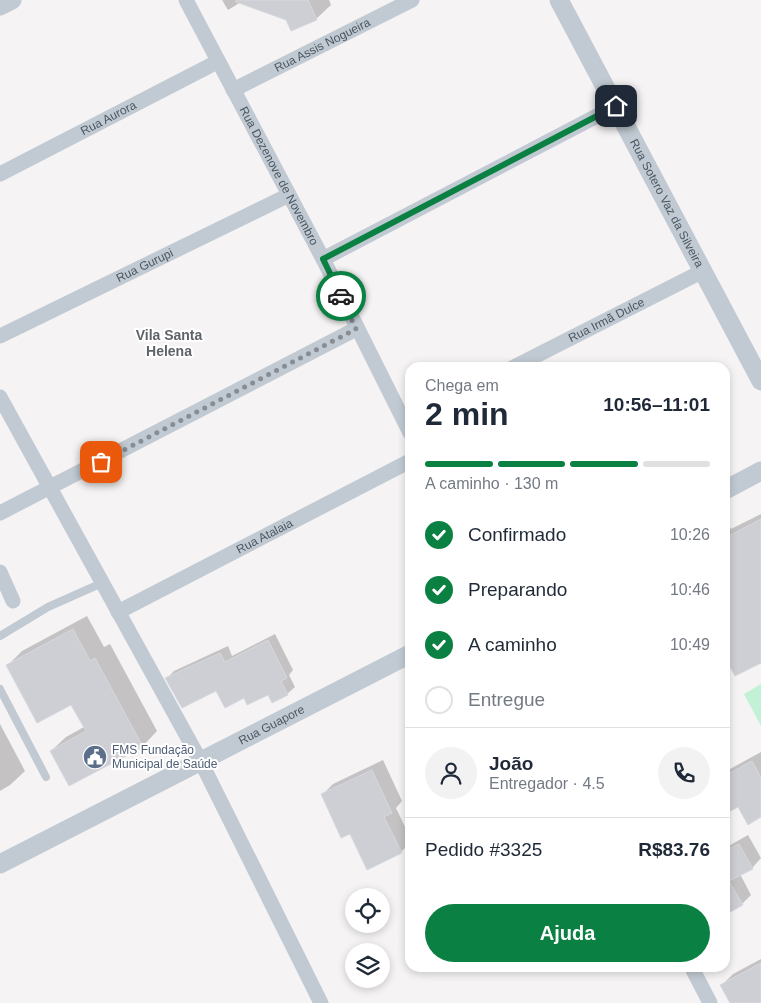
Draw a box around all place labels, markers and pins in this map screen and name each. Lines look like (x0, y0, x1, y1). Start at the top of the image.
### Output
pin (595, 85, 637, 127)
pin (80, 441, 122, 483)
place label: FMS Fundação Municipal de Saúde (112, 743, 218, 771)
public building icon: FMS Fundação Municipal de Saúde (82, 744, 108, 770)

